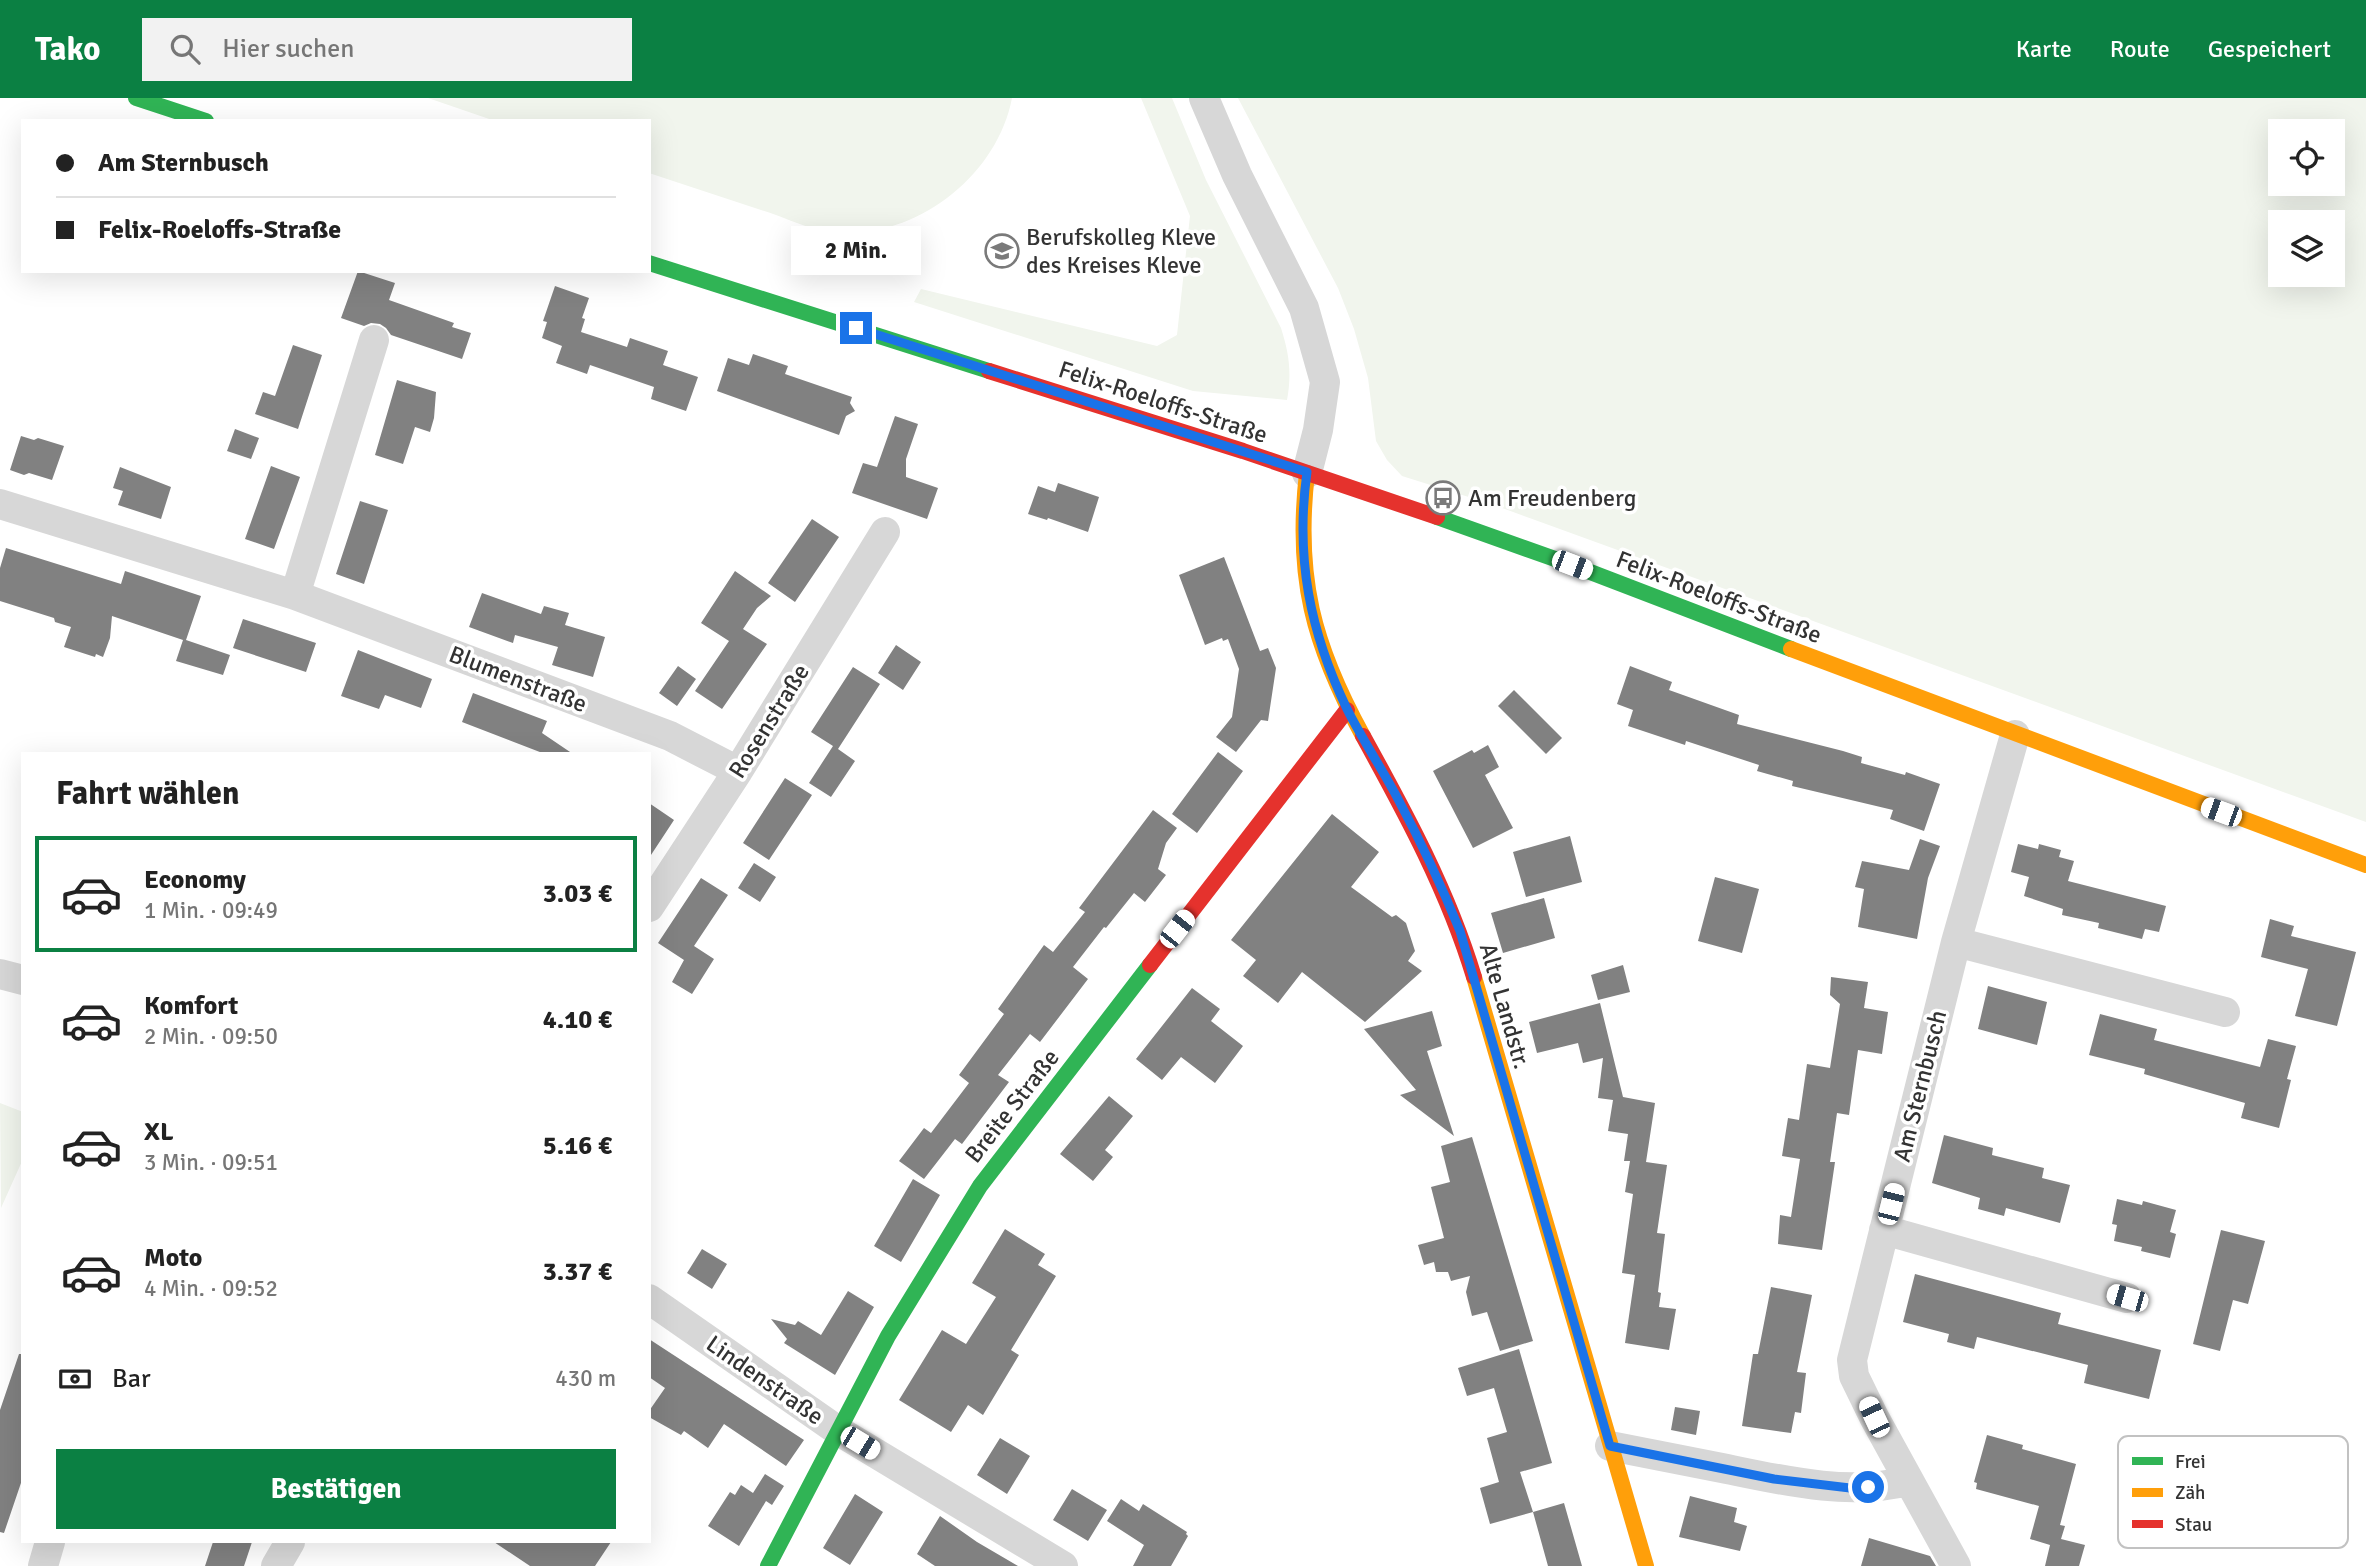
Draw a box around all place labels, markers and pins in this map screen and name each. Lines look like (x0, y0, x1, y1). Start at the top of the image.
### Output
place label: Berufskolleg Kleve des Kreises Kleve (1026, 222, 1216, 280)
school or university icon: Berufskolleg Kleve des Kreises Kleve (983, 232, 1021, 270)
bus stop icon: Am Freudenberg (1424, 479, 1462, 517)
place label: Am Freudenberg (1468, 483, 1636, 513)

